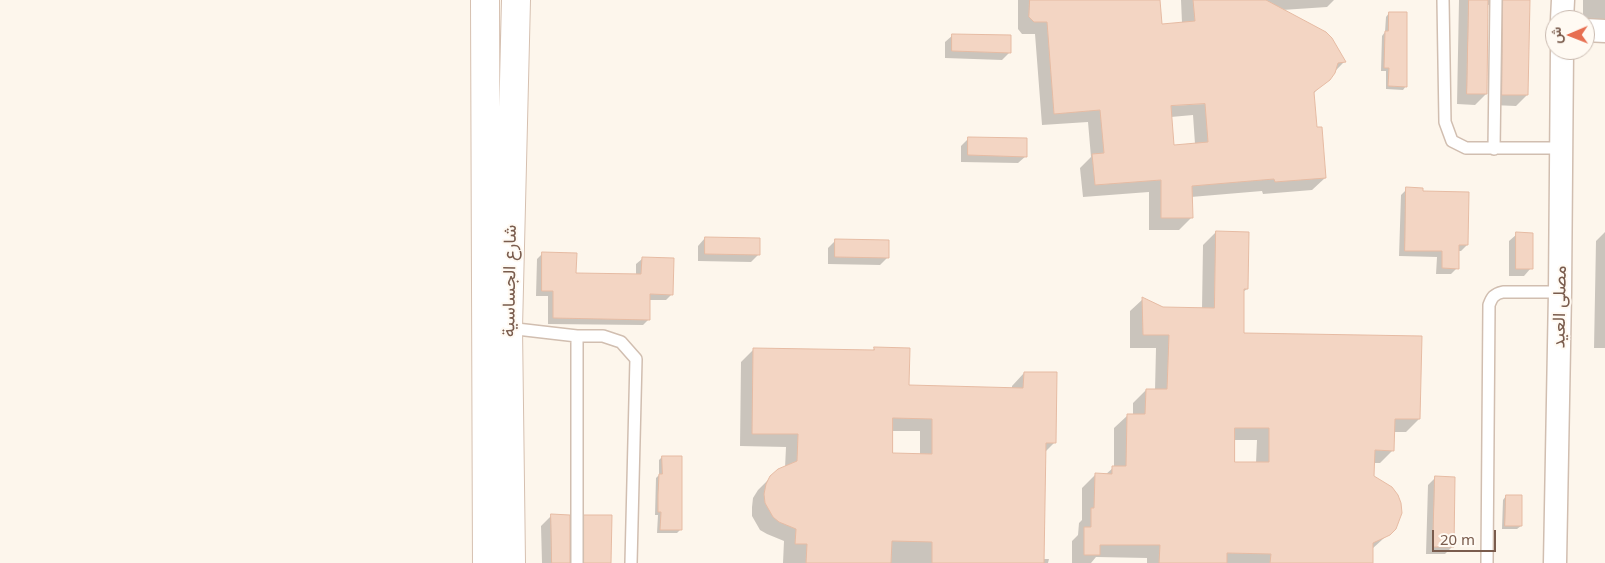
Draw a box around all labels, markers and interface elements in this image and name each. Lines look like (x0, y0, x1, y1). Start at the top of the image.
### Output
north arrow (1545, 10, 1595, 60)
text: ش (1546, 27, 1565, 44)
street label: شارع الجساسية (498, 225, 522, 337)
street label: مصلى العيد (1548, 265, 1572, 349)
scale bar (1435, 520, 1499, 552)
text: 20 m (1440, 529, 1475, 549)

